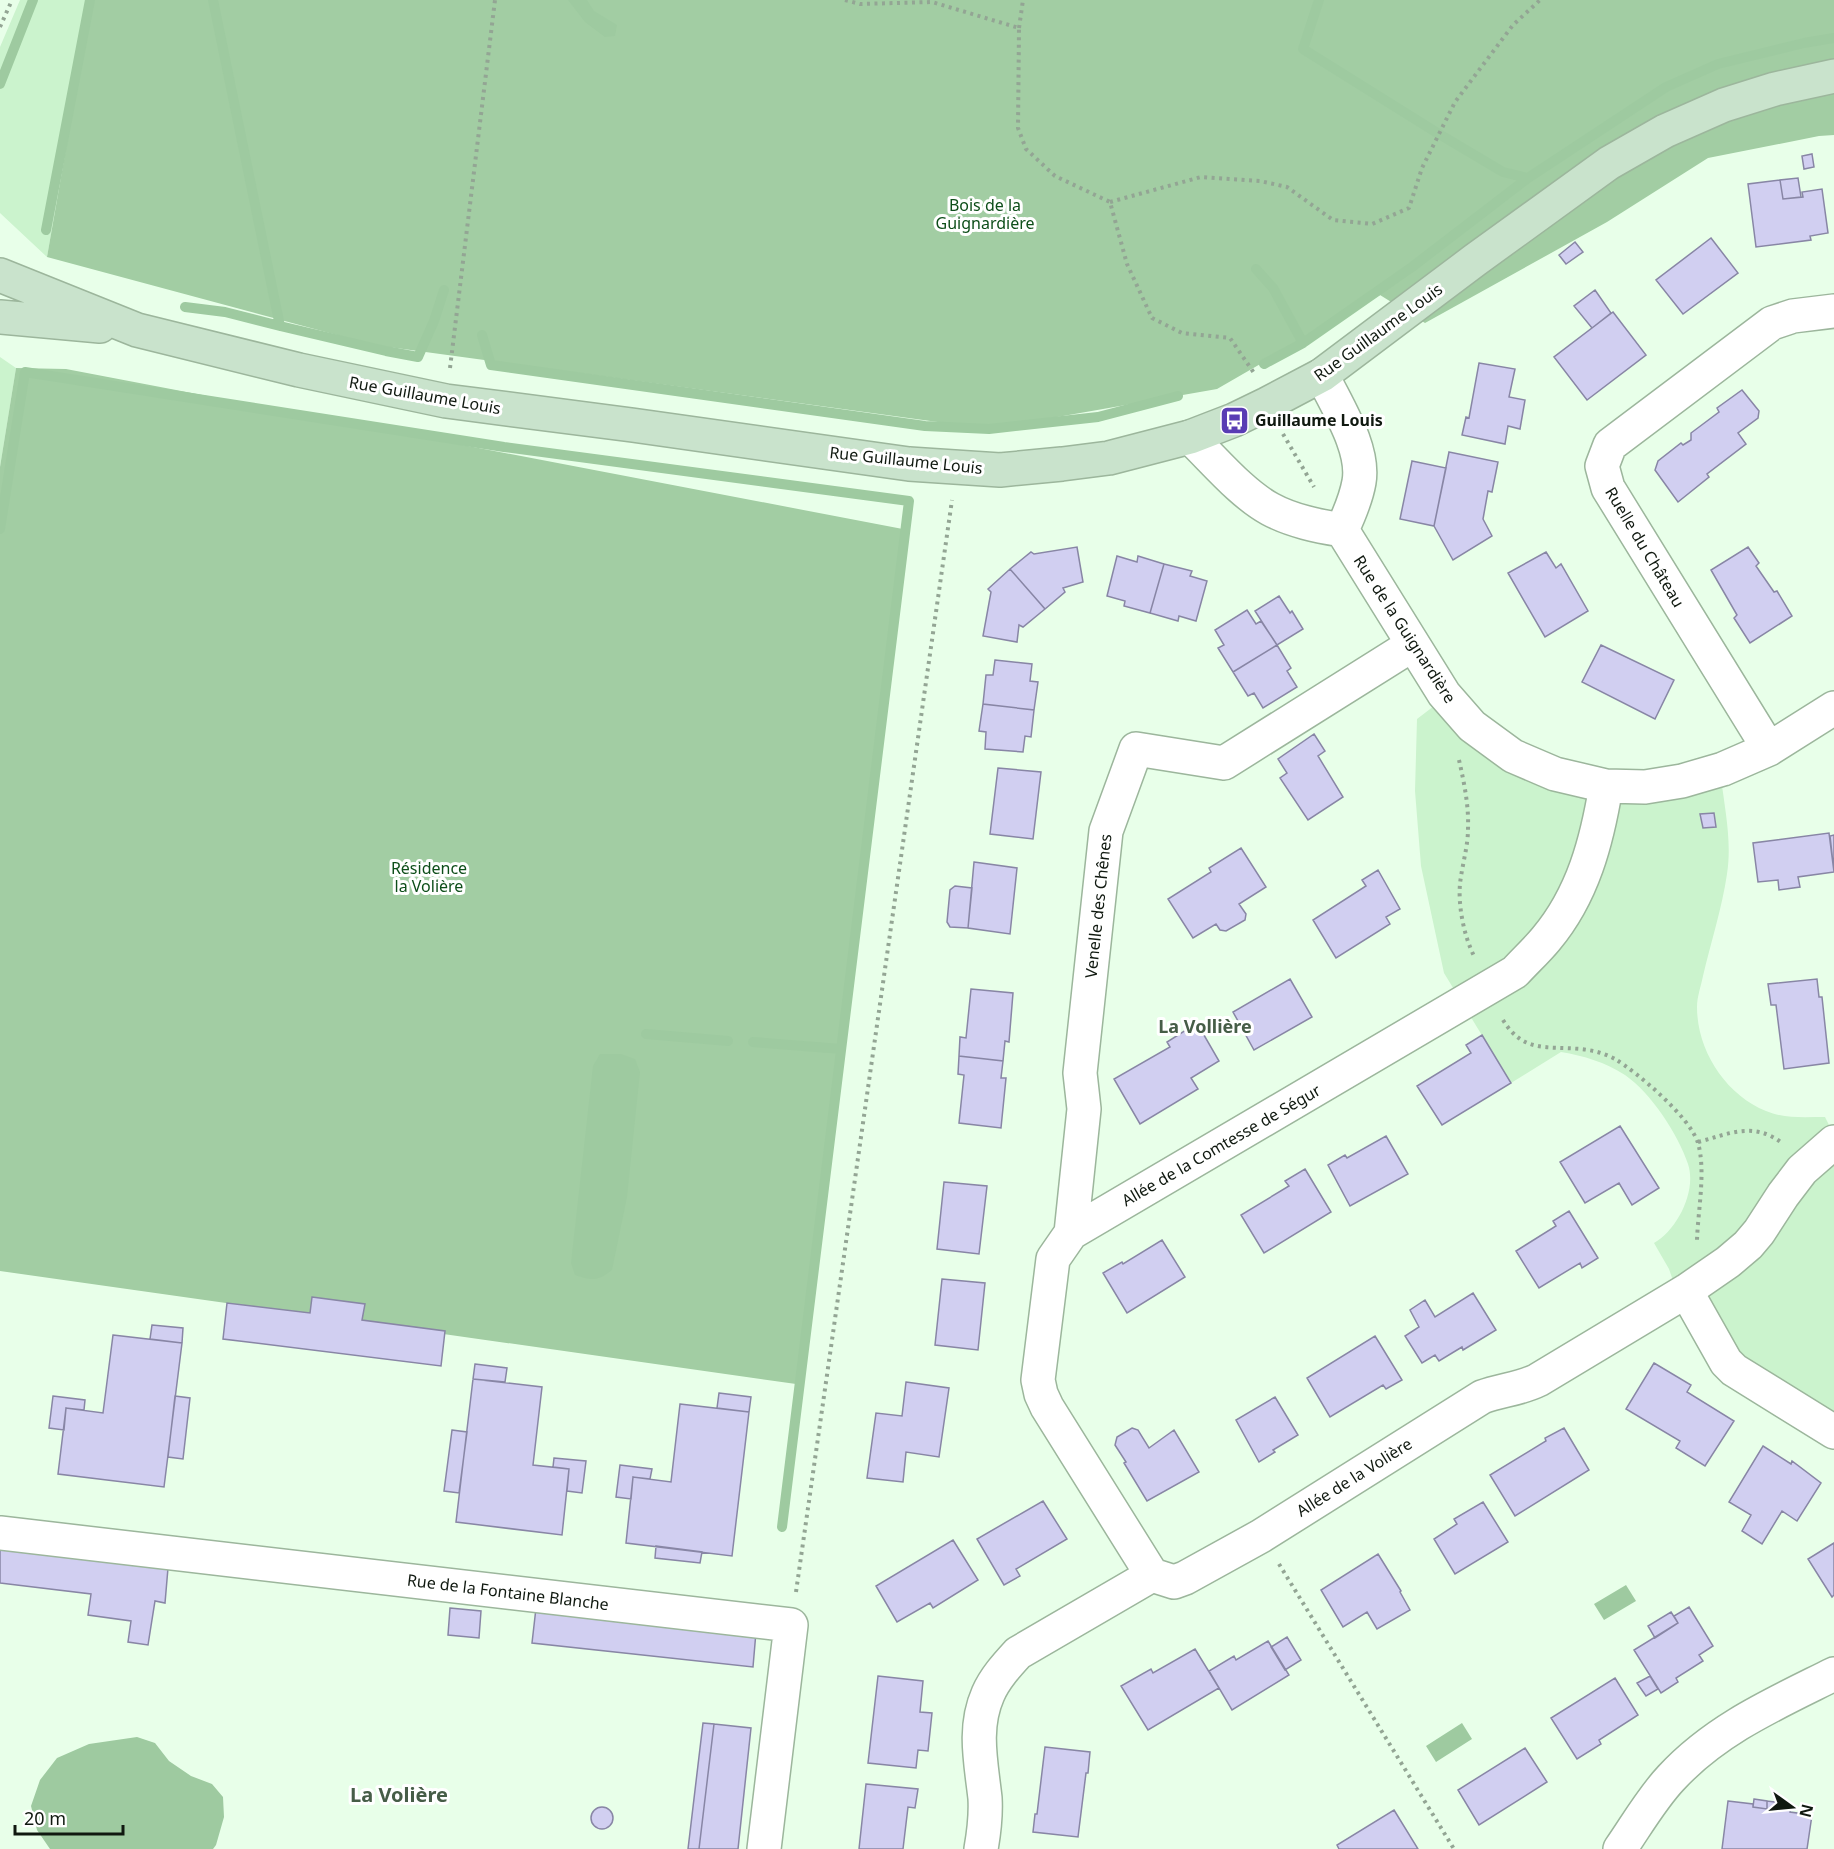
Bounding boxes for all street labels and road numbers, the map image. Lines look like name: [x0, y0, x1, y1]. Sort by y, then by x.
street label: Rue Guillaume Louis: [1309, 278, 1447, 386]
street label: Rue Guillaume Louis: [347, 371, 503, 419]
street label: Rue Guillaume Louis: [828, 441, 984, 479]
street label: Ruelle du Château: [1600, 483, 1690, 611]
street label: Rue de la Guignardière: [1349, 551, 1461, 707]
street label: Venelle des Chênes: [1079, 833, 1117, 979]
street label: Allée de la Comtesse de Ségur: [1118, 1079, 1325, 1211]
street label: Allée de la Volière: [1292, 1433, 1416, 1521]
street label: Rue de la Fontaine Blanche: [406, 1569, 610, 1615]

